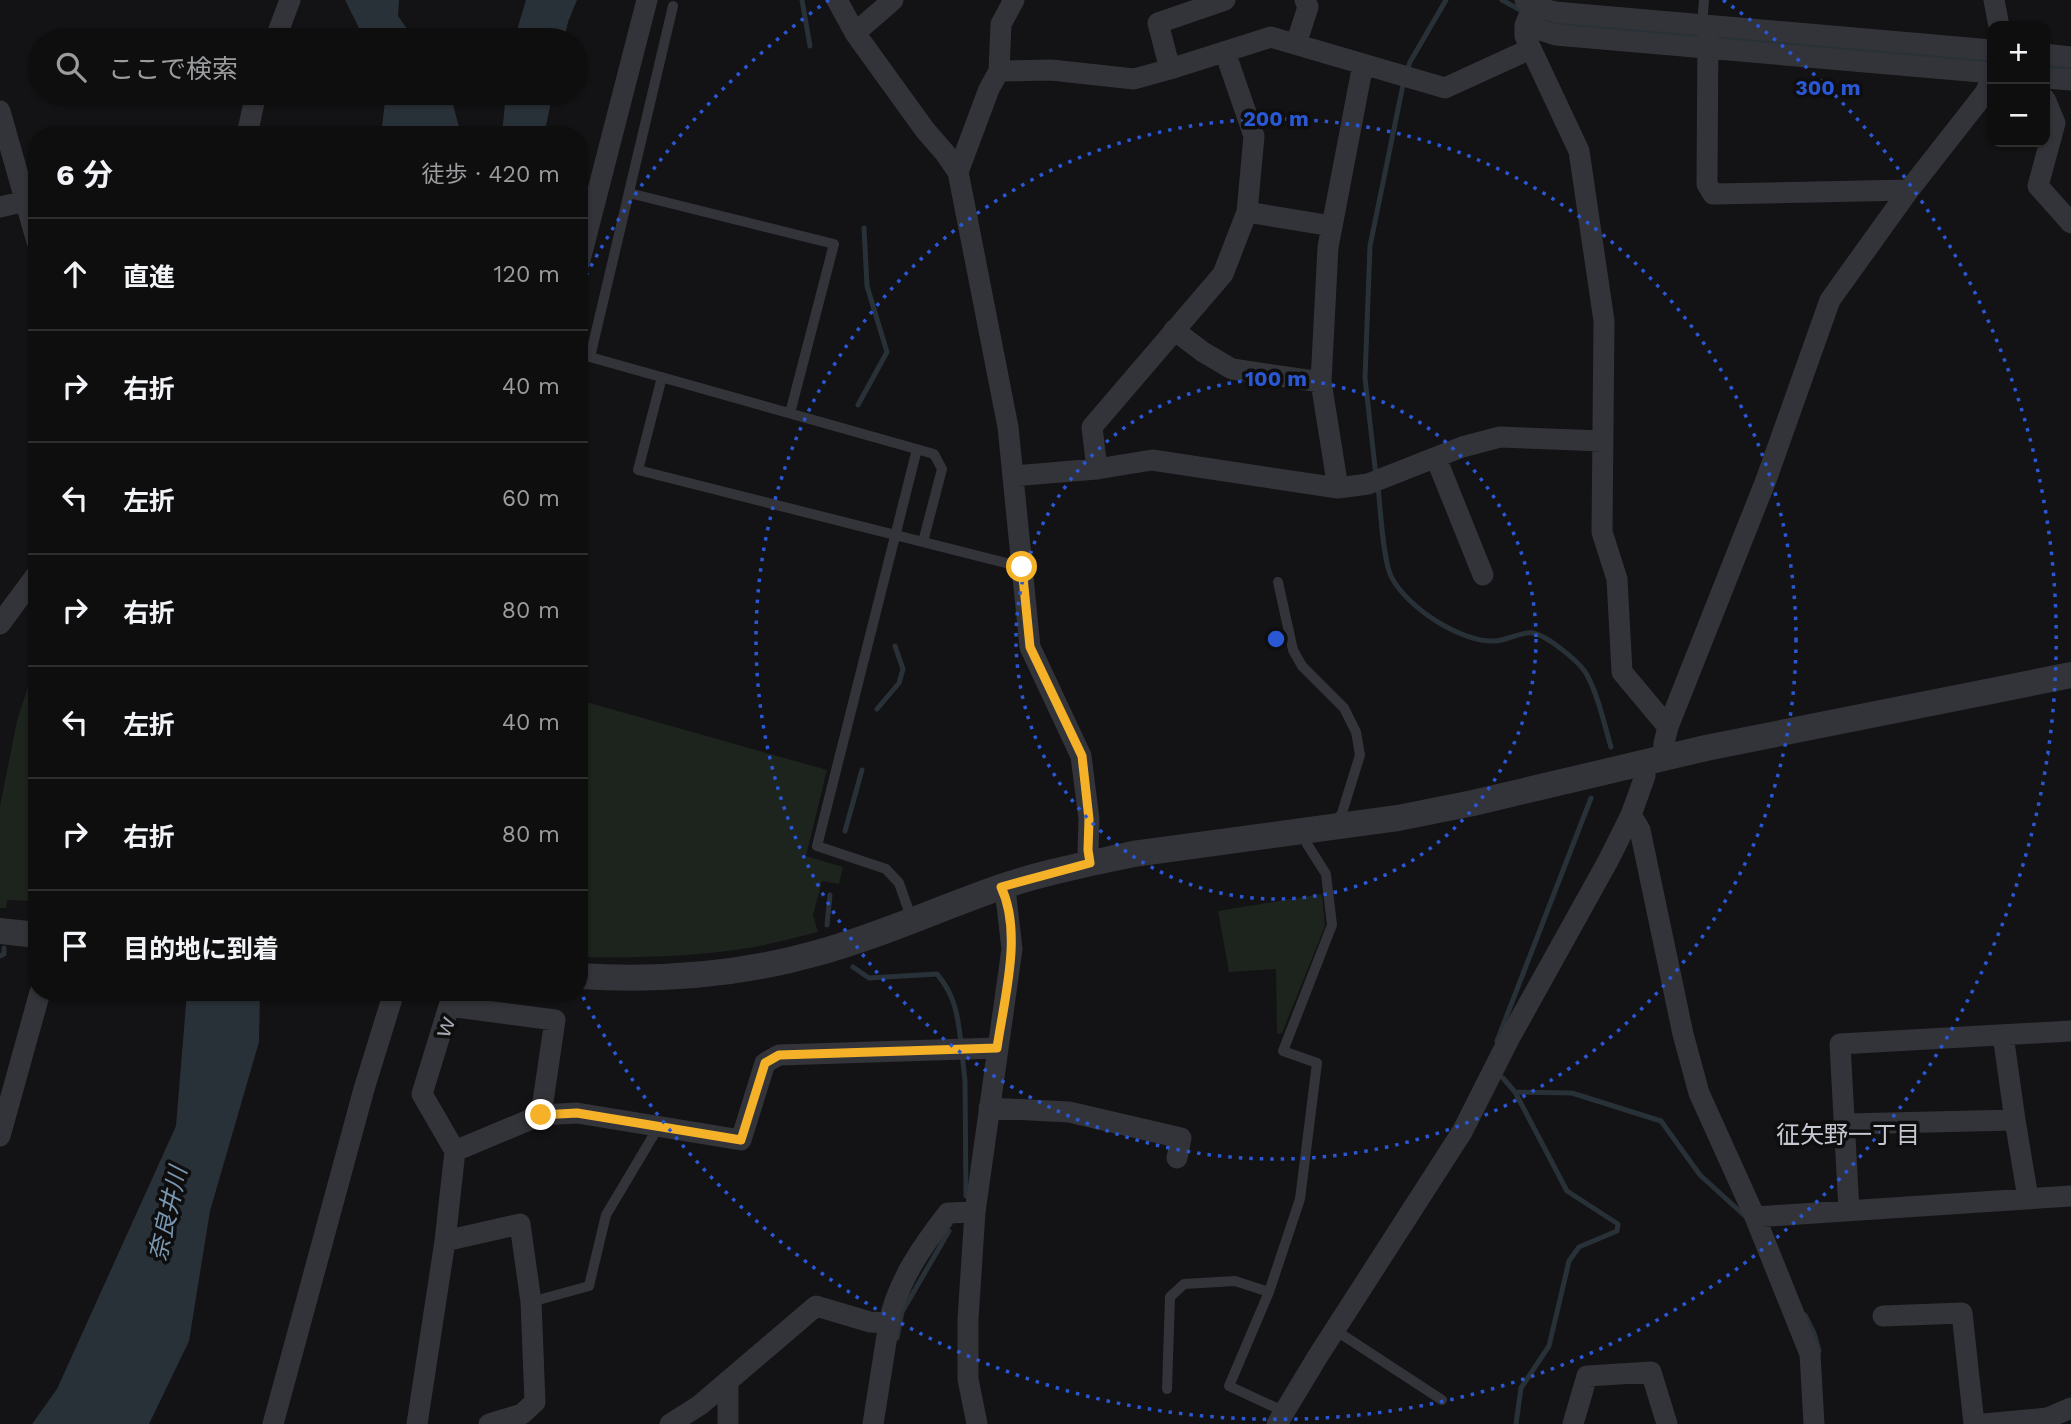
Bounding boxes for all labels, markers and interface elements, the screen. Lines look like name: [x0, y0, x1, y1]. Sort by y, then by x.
map controls: [1987, 21, 2050, 147]
button: +: [1987, 21, 2050, 84]
search box: [28, 28, 588, 105]
icon: search: [52, 48, 90, 86]
text: ここで検索: [108, 54, 238, 84]
text: 300 m: [1795, 75, 1861, 100]
button: −: [1987, 84, 2050, 147]
text: 200 m: [1243, 106, 1309, 131]
text: 6 分: [56, 157, 113, 192]
text: 徒歩 · 420 m: [422, 161, 560, 188]
icon: ahead: [56, 255, 94, 293]
text: 120 m: [494, 261, 560, 288]
text: 直進: [123, 262, 175, 292]
text: 100 m: [1245, 366, 1307, 391]
icon: right: [56, 367, 94, 405]
text: 40 m: [502, 373, 560, 400]
text: 右折: [123, 374, 175, 404]
icon: left: [56, 479, 94, 517]
text: 60 m: [502, 485, 560, 512]
text: 左折: [123, 486, 175, 516]
route start: [1006, 551, 1037, 582]
icon: right: [56, 591, 94, 629]
text: 80 m: [502, 597, 560, 624]
text: 右折: [123, 598, 175, 628]
centre of rings: [1264, 627, 1288, 651]
icon: left: [56, 703, 94, 741]
text: 40 m: [502, 709, 560, 736]
text: 左折: [123, 710, 175, 740]
icon: right: [56, 815, 94, 853]
text: 80 m: [502, 821, 560, 848]
text: 右折: [123, 822, 175, 852]
icon: arrive: [56, 927, 94, 965]
text: 目的地に到着: [123, 934, 279, 964]
street label: ｗ: [428, 1011, 462, 1043]
route end: [525, 1099, 556, 1130]
district label: 征矢野一丁目: [1776, 1121, 1920, 1149]
water label: 奈良井川: [144, 1161, 193, 1264]

